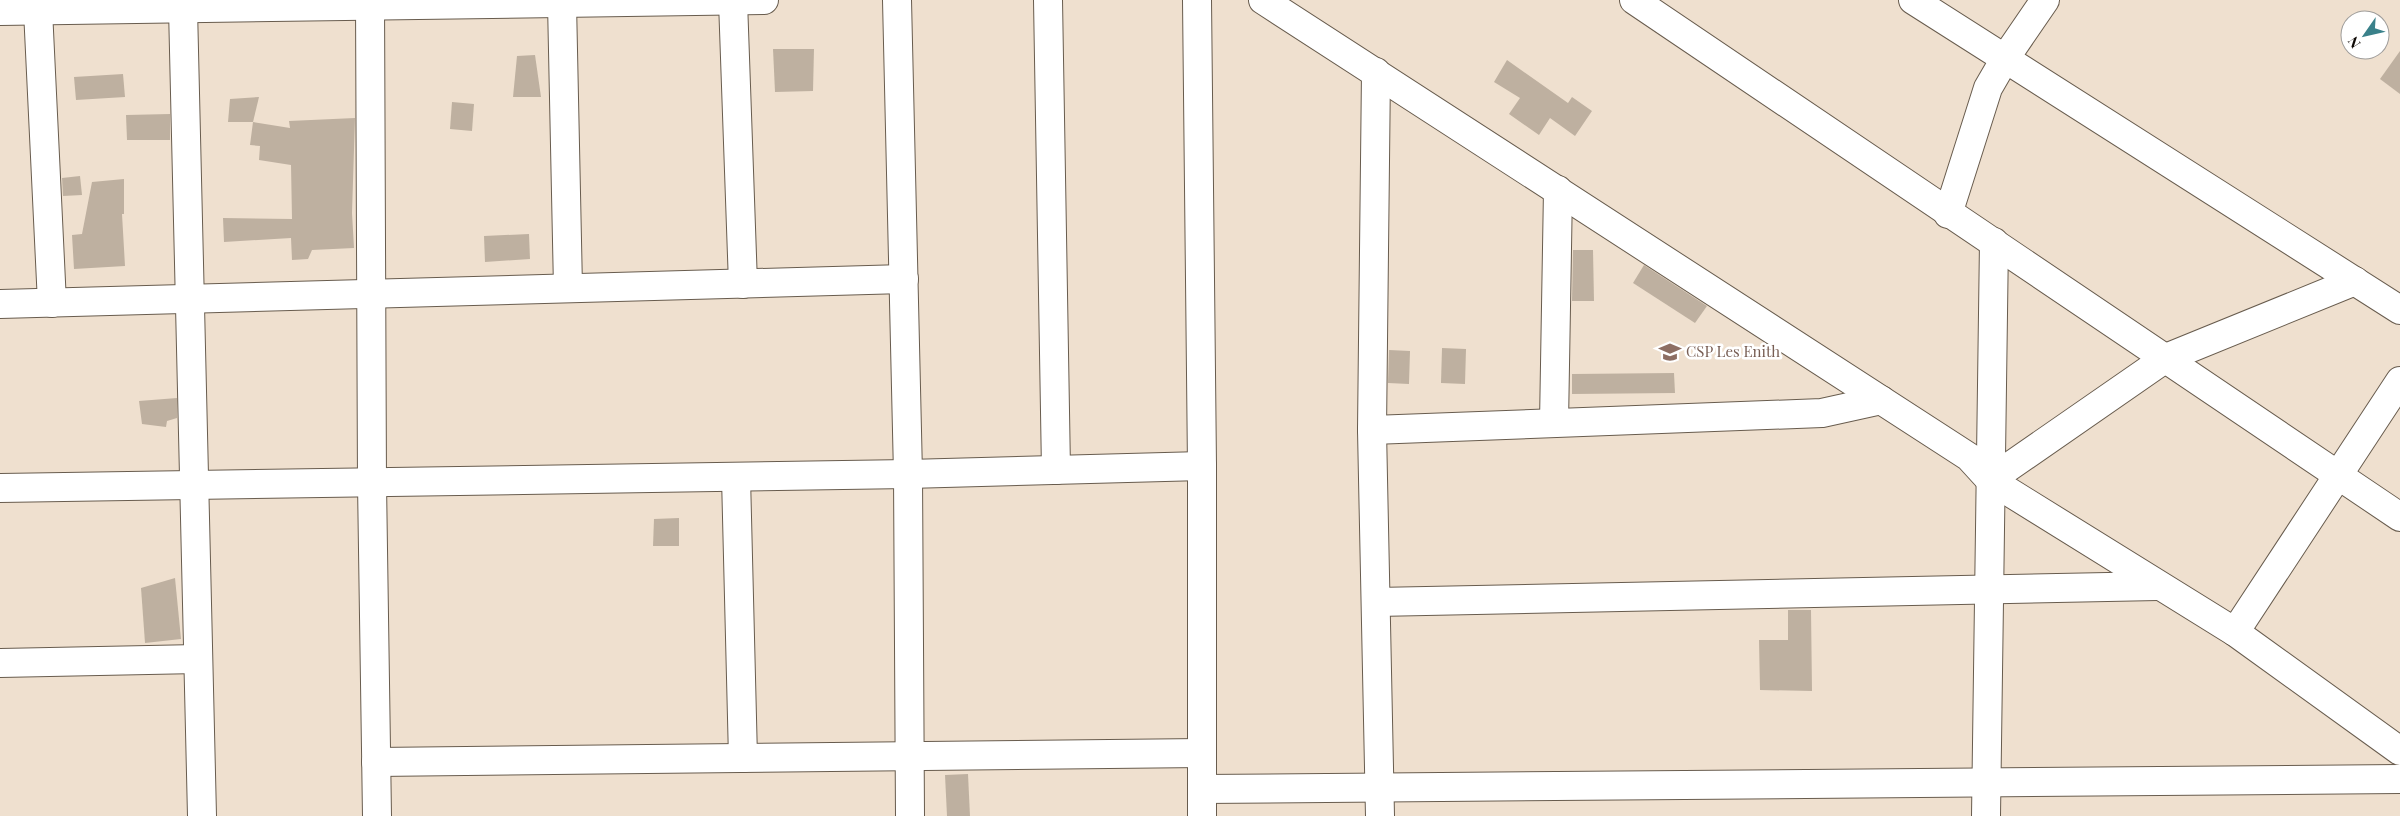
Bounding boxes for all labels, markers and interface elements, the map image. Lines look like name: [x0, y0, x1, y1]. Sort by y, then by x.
north arrow: [2340, 10, 2390, 60]
text: N: [2343, 33, 2365, 52]
school or university icon: CSP Les Enith: [1657, 339, 1683, 365]
place label: CSP Les Enith: [1686, 341, 1780, 361]

